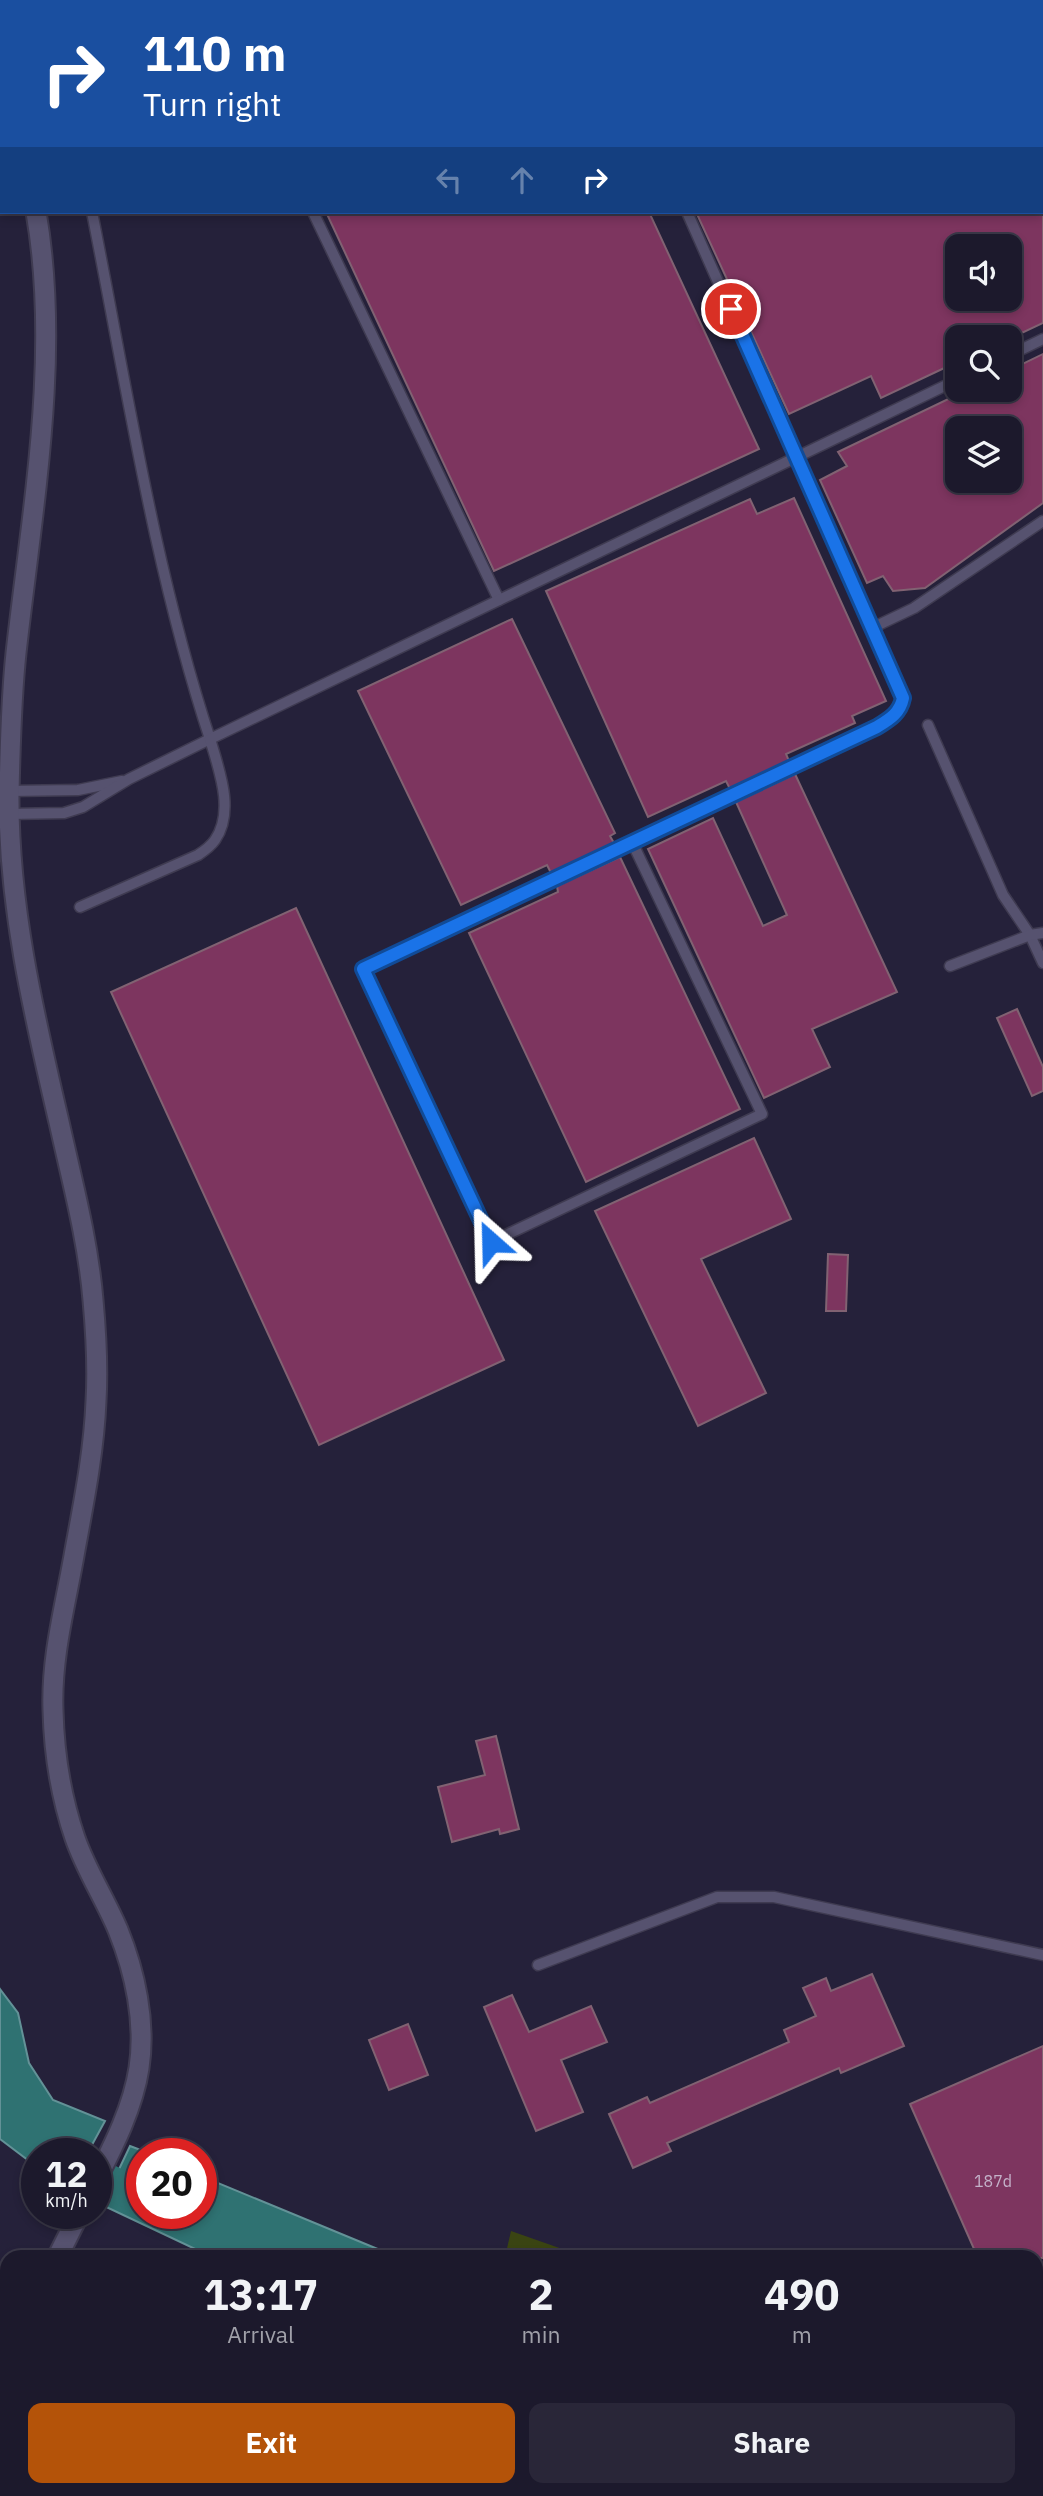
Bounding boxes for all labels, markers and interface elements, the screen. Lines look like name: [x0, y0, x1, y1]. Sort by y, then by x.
text: 110 m: [143, 21, 287, 84]
icon: right: [28, 28, 119, 119]
text: Turn right: [143, 83, 281, 125]
icon: left: [430, 161, 468, 199]
icon: ahead: [503, 161, 541, 199]
icon: right: [576, 161, 614, 199]
map controls: [945, 234, 1022, 493]
button: sound: [945, 234, 1022, 311]
pin: [701, 279, 761, 339]
icon: arrive: [712, 290, 750, 328]
button: search: [945, 325, 1022, 402]
button: layers: [945, 416, 1022, 493]
position arrow: [454, 1205, 528, 1279]
speed limit sign: 20: [126, 2138, 217, 2229]
text: 12: [45, 2151, 88, 2197]
house number: 187d: [974, 2171, 1012, 2191]
text: km/h: [45, 2189, 88, 2212]
text: 13:17: [203, 2267, 318, 2322]
text: 2: [528, 2267, 554, 2322]
text: 490: [764, 2267, 840, 2322]
text: Arrival: [227, 2319, 294, 2349]
text: min: [522, 2319, 560, 2349]
text: m: [792, 2319, 812, 2349]
button: Exit: [28, 2403, 515, 2483]
button: Share: [529, 2403, 1015, 2483]

